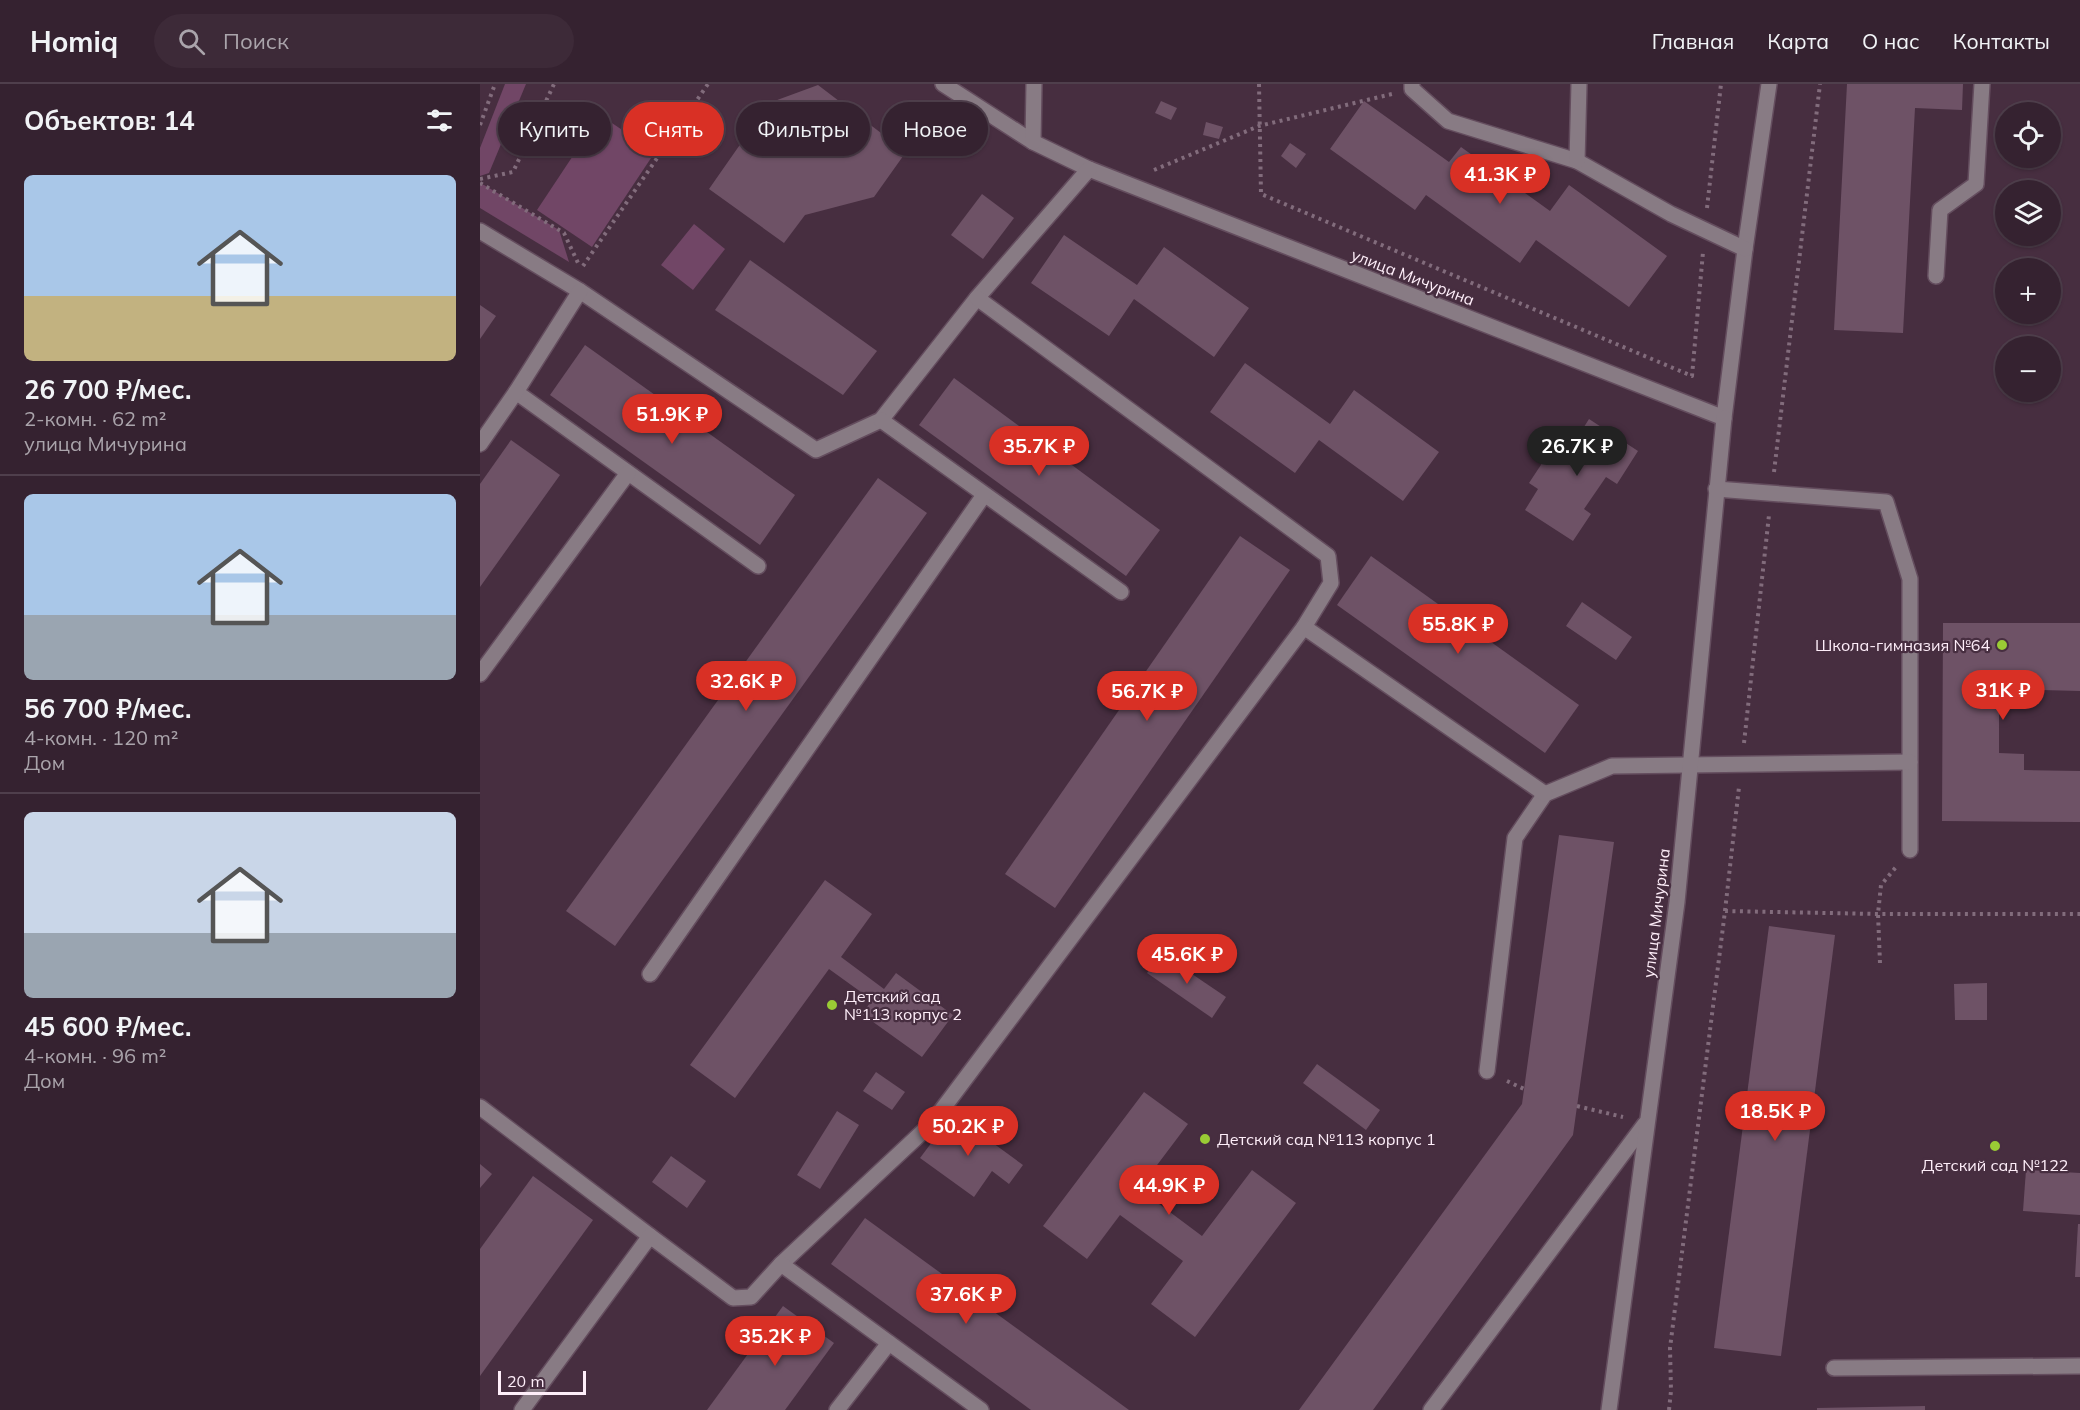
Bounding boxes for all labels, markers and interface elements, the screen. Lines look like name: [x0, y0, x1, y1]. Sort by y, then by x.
search box: [154, 14, 574, 68]
text: Homiq: [30, 24, 118, 59]
icon: search: [175, 25, 208, 58]
text: Поиск: [223, 27, 289, 55]
text: Главная: [1652, 28, 1734, 54]
text: Карта: [1767, 28, 1829, 54]
text: О нас: [1862, 28, 1920, 54]
text: Контакты: [1953, 28, 2050, 54]
chip: Купить: [498, 102, 611, 156]
chip: Снять: [623, 102, 724, 156]
chip: Фильтры: [736, 102, 870, 156]
chip: Новое: [882, 102, 988, 156]
map controls: [1995, 102, 2061, 402]
button: locate: [1995, 102, 2061, 168]
text: Объектов: 14: [24, 104, 195, 137]
icon: filters: [423, 104, 456, 137]
pin: 41.3K ₽: [1445, 154, 1555, 205]
text: 41.3K ₽: [1464, 161, 1536, 186]
button: layers: [1995, 180, 2061, 246]
icon: home: [186, 214, 294, 322]
street label: улица Мичурина: [1349, 244, 1477, 310]
button: +: [1995, 258, 2061, 324]
button: −: [1995, 336, 2061, 402]
text: 26 700 ₽/мес.: [24, 373, 191, 406]
pin: 51.9K ₽: [617, 394, 727, 445]
text: 51.9K ₽: [636, 401, 708, 426]
text: 2-комн. · 62 m²: [24, 406, 166, 431]
pin: 35.7K ₽: [984, 426, 1094, 477]
pin: 26.7K ₽: [1522, 426, 1632, 477]
text: улица Мичурина: [24, 431, 187, 456]
text: 35.7K ₽: [1003, 433, 1075, 458]
text: 26.7K ₽: [1541, 433, 1613, 458]
icon: home: [186, 533, 294, 641]
pin: 55.8K ₽: [1403, 604, 1513, 655]
text: 55.8K ₽: [1422, 611, 1494, 636]
place label: Школа-гимназия №64: [1815, 635, 1990, 655]
marker: Школа-гимназия №64: [1995, 638, 2009, 652]
pin: 32.6K ₽: [691, 661, 801, 712]
text: 32.6K ₽: [710, 668, 782, 693]
pin: 31K ₽: [1961, 670, 2045, 721]
pin: 56.7K ₽: [1092, 671, 1202, 722]
text: 31K ₽: [1976, 677, 2030, 702]
text: 56.7K ₽: [1111, 678, 1183, 703]
text: 56 700 ₽/мес.: [24, 692, 191, 725]
text: 4-комн. · 120 m²: [24, 725, 178, 750]
text: Дом: [24, 750, 65, 775]
street label: улица Мичурина: [1638, 847, 1674, 979]
icon: home: [186, 851, 294, 959]
pin: 45.6K ₽: [1132, 934, 1242, 985]
text: 45.6K ₽: [1151, 941, 1223, 966]
place label: Детский сад №113 корпус 2: [844, 986, 962, 1024]
marker: Детский сад №113 корпус 2: [825, 998, 839, 1012]
text: 45 600 ₽/мес.: [24, 1010, 191, 1043]
text: 4-комн. · 96 m²: [24, 1043, 166, 1068]
text: Дом: [24, 1068, 65, 1093]
pin: 18.5K ₽: [1720, 1091, 1830, 1142]
text: 18.5K ₽: [1739, 1098, 1811, 1123]
pin: 50.2K ₽: [913, 1106, 1023, 1157]
text: 50.2K ₽: [932, 1113, 1004, 1138]
place label: Детский сад №113 корпус 1: [1217, 1129, 1436, 1149]
marker: Детский сад №113 корпус 1: [1198, 1132, 1212, 1146]
marker: Детский сад №122: [1988, 1139, 2002, 1153]
place label: Детский сад №122: [1922, 1155, 2068, 1175]
pin: 44.9K ₽: [1114, 1165, 1224, 1216]
text: 44.9K ₽: [1133, 1172, 1205, 1197]
pin: 37.6K ₽: [911, 1274, 1021, 1325]
text: 37.6K ₽: [930, 1281, 1002, 1306]
pin: 35.2K ₽: [720, 1316, 830, 1367]
text: 35.2K ₽: [739, 1323, 811, 1348]
scale bar: [498, 1368, 586, 1396]
text: 20 m: [507, 1371, 544, 1391]

